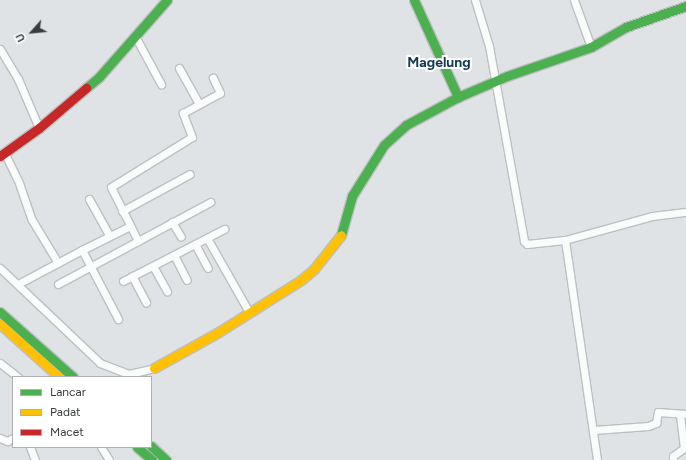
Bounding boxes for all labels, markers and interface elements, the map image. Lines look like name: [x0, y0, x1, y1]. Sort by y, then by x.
north arrow: [12, 12, 52, 52]
text: U: [13, 31, 28, 44]
district label: Magelung: [407, 55, 471, 71]
legend: [12, 376, 152, 448]
text: Lancar: [50, 385, 86, 399]
text: Padat: [50, 405, 81, 419]
text: Macet: [50, 425, 84, 439]

